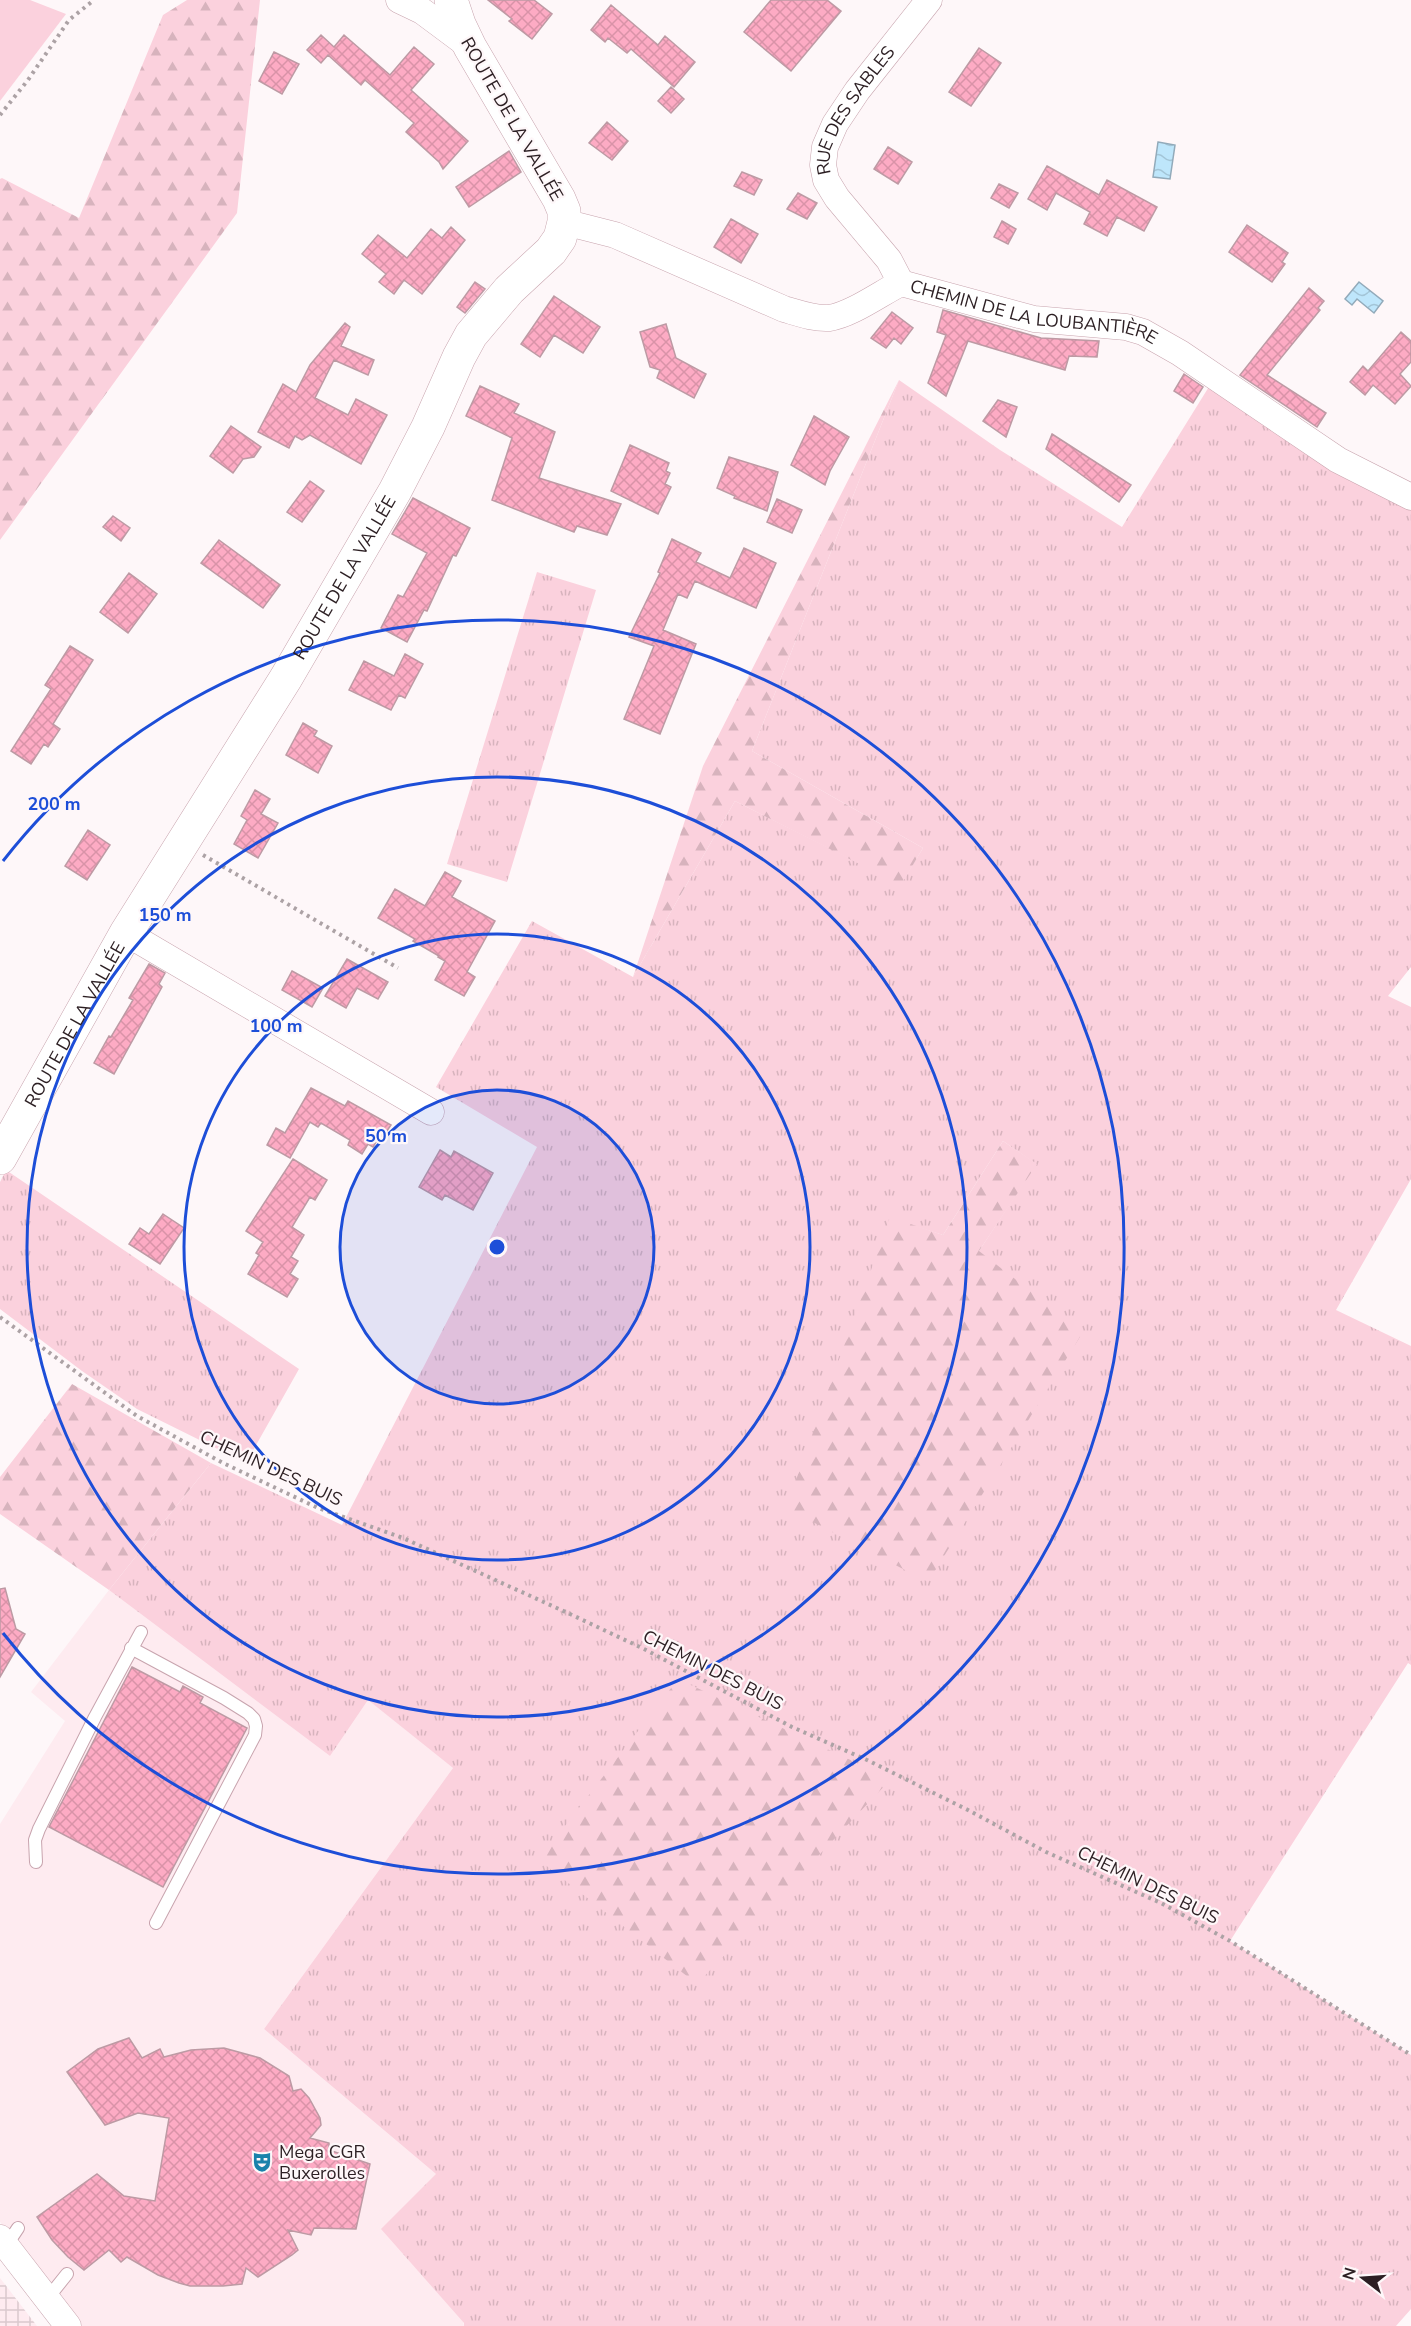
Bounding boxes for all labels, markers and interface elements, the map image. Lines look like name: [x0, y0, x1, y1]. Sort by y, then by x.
street label: ROUTE DE LA VALLÉE: [455, 33, 569, 205]
street label: RUE DES SABLES: [811, 41, 900, 177]
street label: CHEMIN DE LA LOUBANTIÈRE: [907, 274, 1162, 350]
street label: ROUTE DE LA VALLÉE: [287, 491, 402, 664]
text: 200 m: [27, 792, 81, 816]
text: 150 m: [138, 903, 192, 927]
street label: ROUTE DE LA VALLÉE: [19, 938, 131, 1111]
text: 100 m: [249, 1014, 303, 1038]
text: 50 m: [365, 1124, 407, 1148]
centre of rings: [487, 1237, 507, 1257]
street label: CHEMIN DES BUIS: [196, 1424, 346, 1512]
street label: CHEMIN DES BUIS: [639, 1624, 787, 1716]
street label: CHEMIN DES BUIS: [1073, 1840, 1223, 1930]
place label: Mega CGR Buxerolles: [279, 2140, 366, 2185]
theatre icon: Mega CGR Buxerolles: [250, 2150, 274, 2174]
north arrow: [1333, 2248, 1393, 2308]
text: N: [1337, 2265, 1362, 2283]

